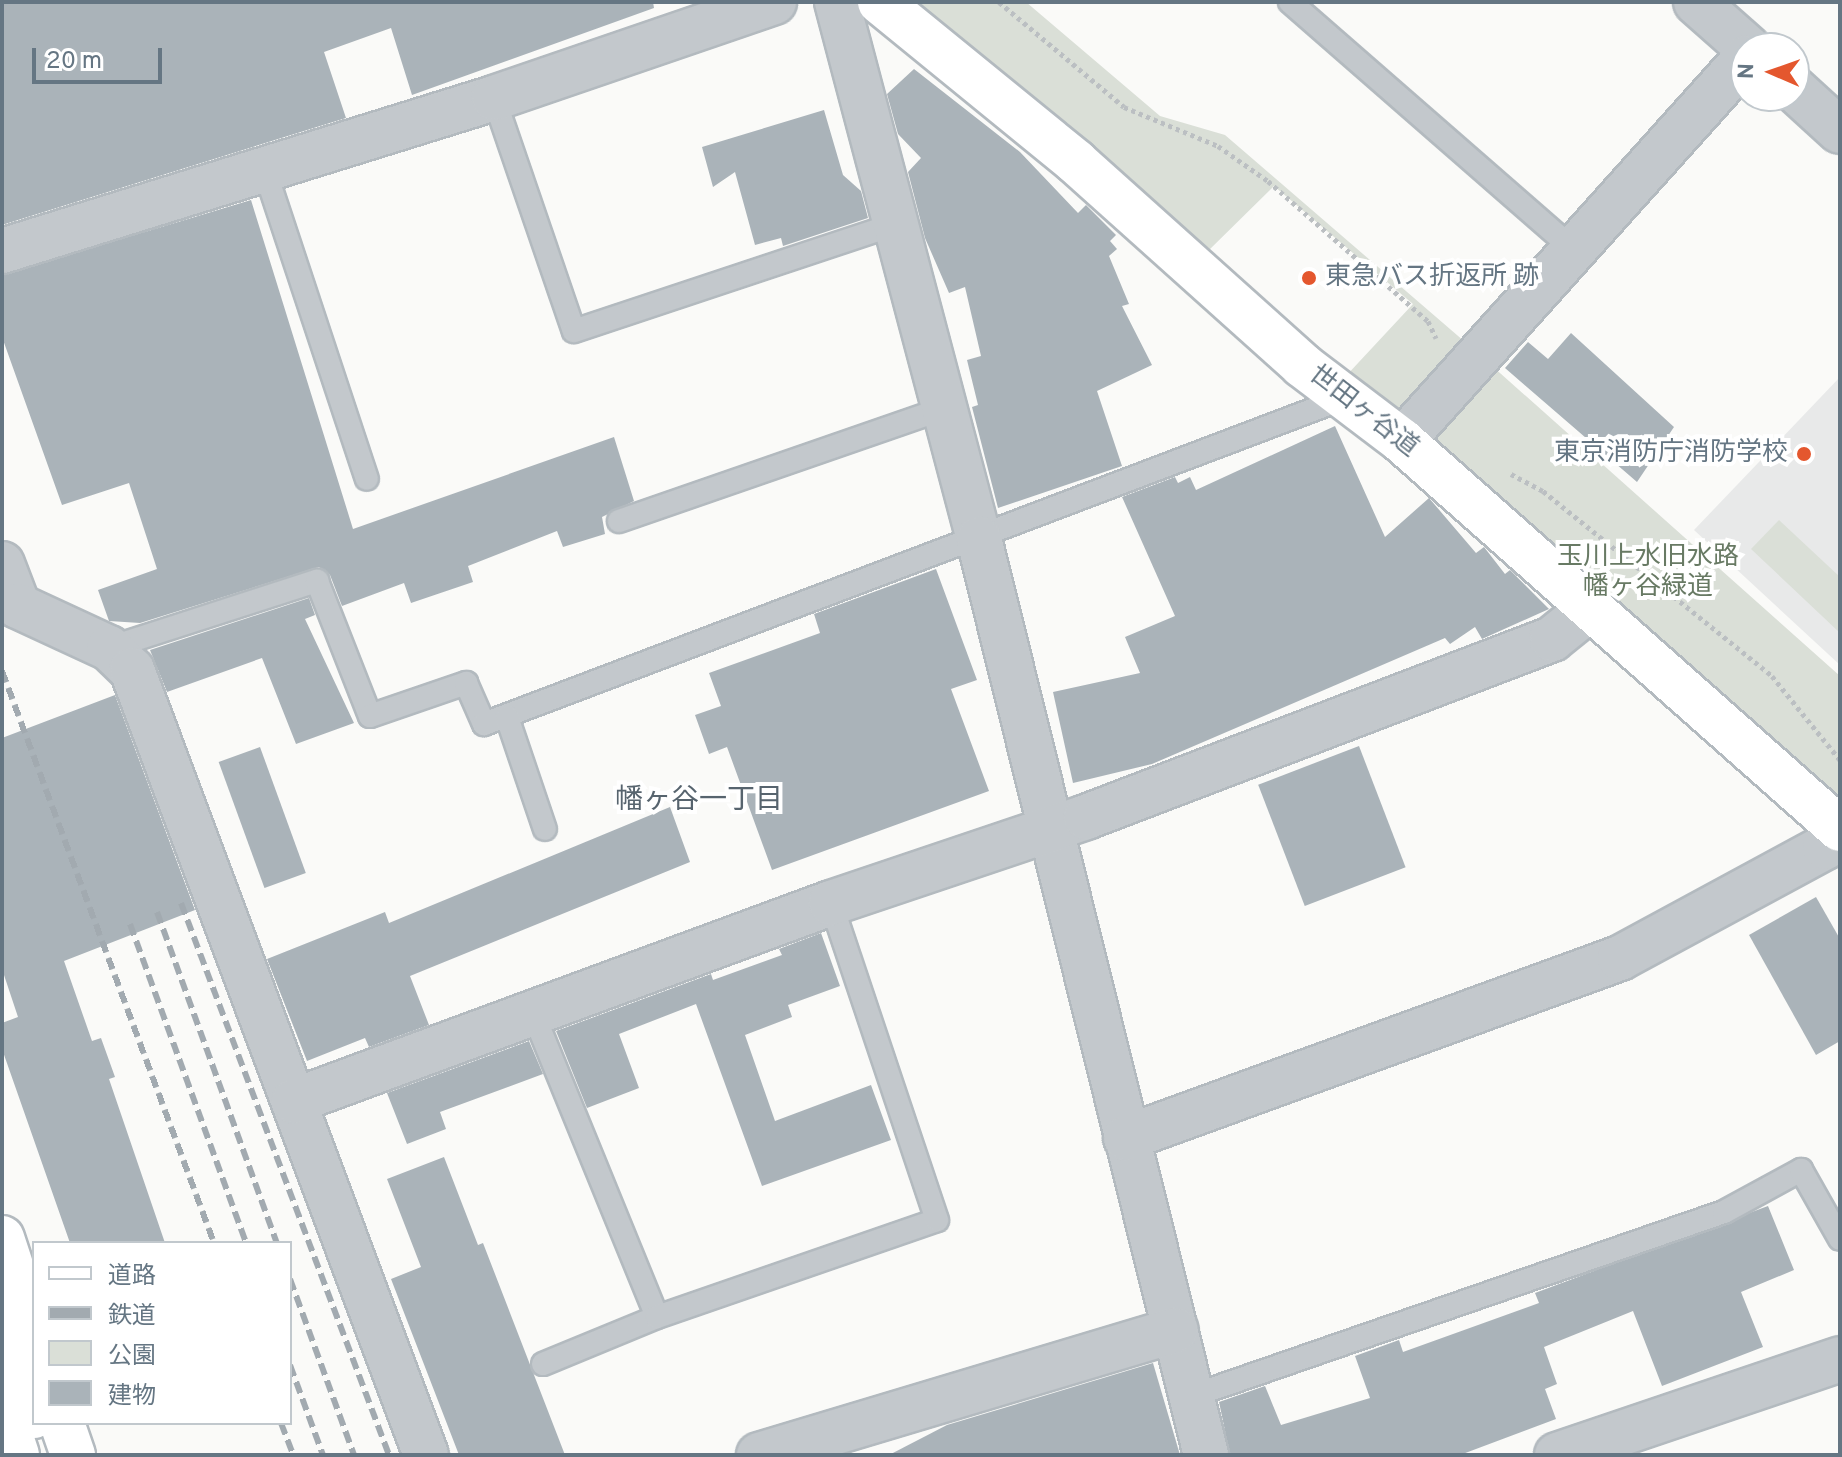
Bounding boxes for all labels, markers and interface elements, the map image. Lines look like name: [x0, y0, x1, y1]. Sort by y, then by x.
scale bar: [36, 32, 166, 82]
north arrow: [1730, 32, 1810, 112]
text: 20 m: [46, 47, 102, 77]
text: N: [1734, 63, 1761, 80]
place label: 東急バス折返所 跡: [1325, 262, 1539, 294]
marker: 東急バス折返所 跡: [1300, 269, 1318, 287]
street label: 世田ヶ谷道: [1302, 360, 1424, 464]
place label: 東京消防庁消防学校: [1554, 438, 1788, 470]
marker: 東京消防庁消防学校: [1795, 445, 1813, 463]
park label: 玉川上水旧水路 幡ヶ谷緑道: [1557, 542, 1739, 604]
district label: 幡ヶ谷一丁目: [615, 784, 783, 818]
legend: [32, 1241, 292, 1425]
text: 道路: [108, 1262, 156, 1292]
text: 鉄道: [108, 1302, 156, 1332]
text: 公園: [108, 1342, 156, 1372]
text: 建物: [108, 1382, 156, 1412]

